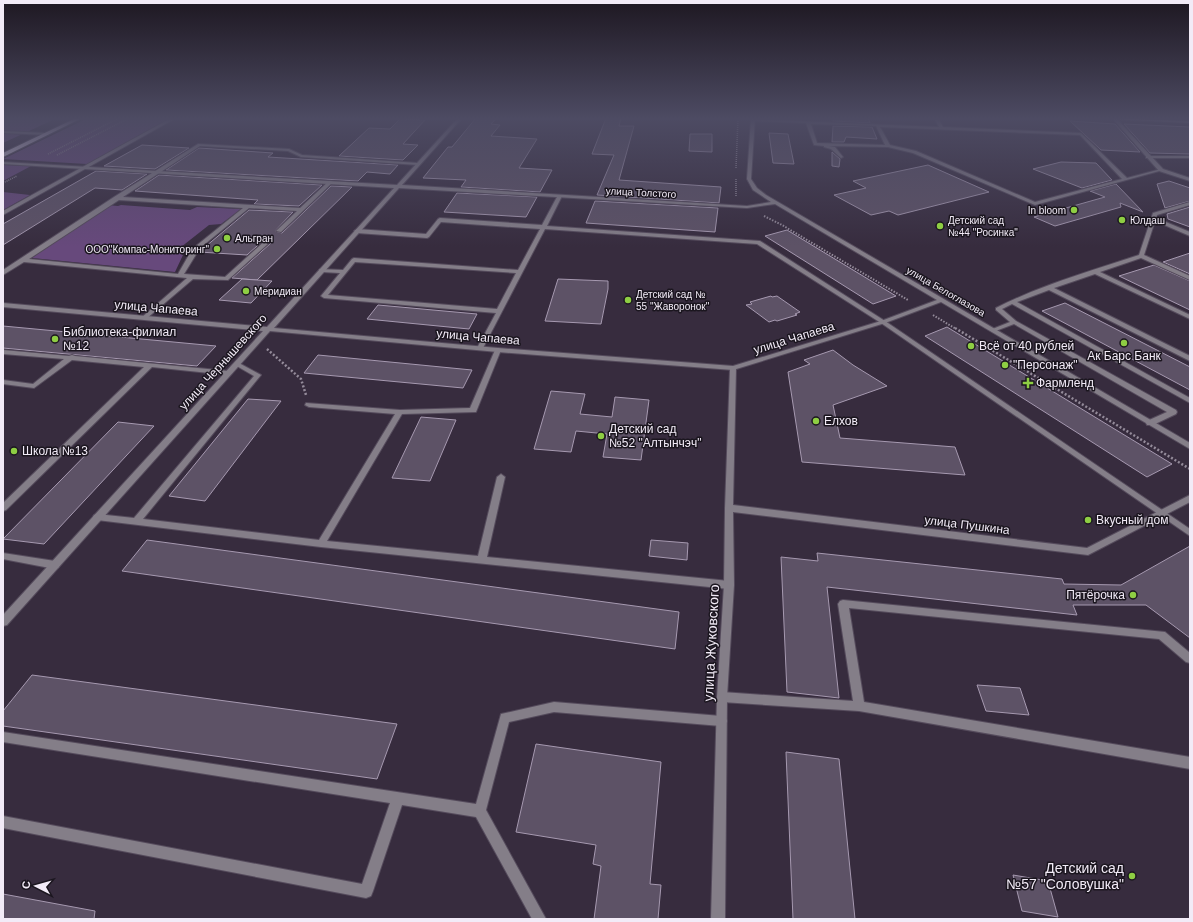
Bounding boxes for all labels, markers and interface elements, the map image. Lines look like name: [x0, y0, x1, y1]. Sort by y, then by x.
street label: улица Толстого: [605, 185, 677, 200]
place label: In bloom: [1028, 205, 1066, 216]
marker: In bloom: [1069, 205, 1079, 215]
place label: Детский сад №44 "Росинка": [948, 215, 1018, 238]
marker: Юлдаш: [1117, 215, 1127, 225]
place label: Юлдаш: [1130, 215, 1165, 226]
marker: Детский сад №44 "Росинка": [935, 221, 945, 231]
marker: Альгран: [222, 233, 232, 243]
place label: Альгран: [235, 233, 273, 244]
place label: ООО"Компас-Мониторинг": [86, 244, 209, 255]
marker: ООО"Компас-Мониторинг": [212, 244, 222, 254]
street label: улица Белоглазова: [904, 264, 987, 319]
marker: Меридиан: [241, 286, 251, 296]
place label: Меридиан: [254, 286, 302, 297]
place label: Детский сад № 55 "Жаворонок": [636, 289, 710, 312]
marker: Детский сад № 55 "Жаворонок": [623, 295, 633, 305]
street label: улица Чапаева: [114, 297, 199, 319]
street label: улица Чернышевского: [176, 311, 270, 413]
street label: улица Чапаева: [752, 319, 836, 357]
place label: Библиотека-филиал №12: [63, 325, 176, 353]
street label: улица Чапаева: [436, 326, 521, 348]
marker: Библиотека-филиал №12: [50, 334, 60, 344]
marker: Ак Барс Банк: [1119, 338, 1129, 348]
place label: Всё от 40 рублей: [979, 339, 1074, 353]
marker: Всё от 40 рублей: [966, 341, 976, 351]
place label: Ак Барс Банк: [1087, 349, 1162, 363]
place label: "Персонаж": [1013, 358, 1078, 372]
marker: "Персонаж": [1000, 360, 1010, 370]
place label: Фармленд: [1036, 376, 1094, 390]
marker: Фармленд: [1023, 378, 1033, 388]
place label: Елхов: [824, 414, 858, 428]
marker: Елхов: [811, 416, 821, 426]
place label: Детский сад №52 "Алтынчэч": [609, 422, 701, 450]
marker: Детский сад №52 "Алтынчэч": [596, 431, 606, 441]
place label: Школа №13: [22, 444, 88, 458]
marker: Школа №13: [9, 446, 19, 456]
street label: улица Пушкина: [924, 513, 1011, 537]
place label: Вкусный дом: [1096, 513, 1168, 527]
marker: Вкусный дом: [1083, 515, 1093, 525]
street label: улица Жуковского: [700, 584, 722, 702]
place label: Пятёрочка: [1066, 588, 1125, 602]
marker: Пятёрочка: [1128, 590, 1138, 600]
place label: Детский сад №57 "Соловушка": [1006, 860, 1124, 892]
north arrow: [16, 866, 56, 906]
marker: Детский сад №57 "Соловушка": [1127, 871, 1137, 881]
text: С: [20, 880, 32, 890]

